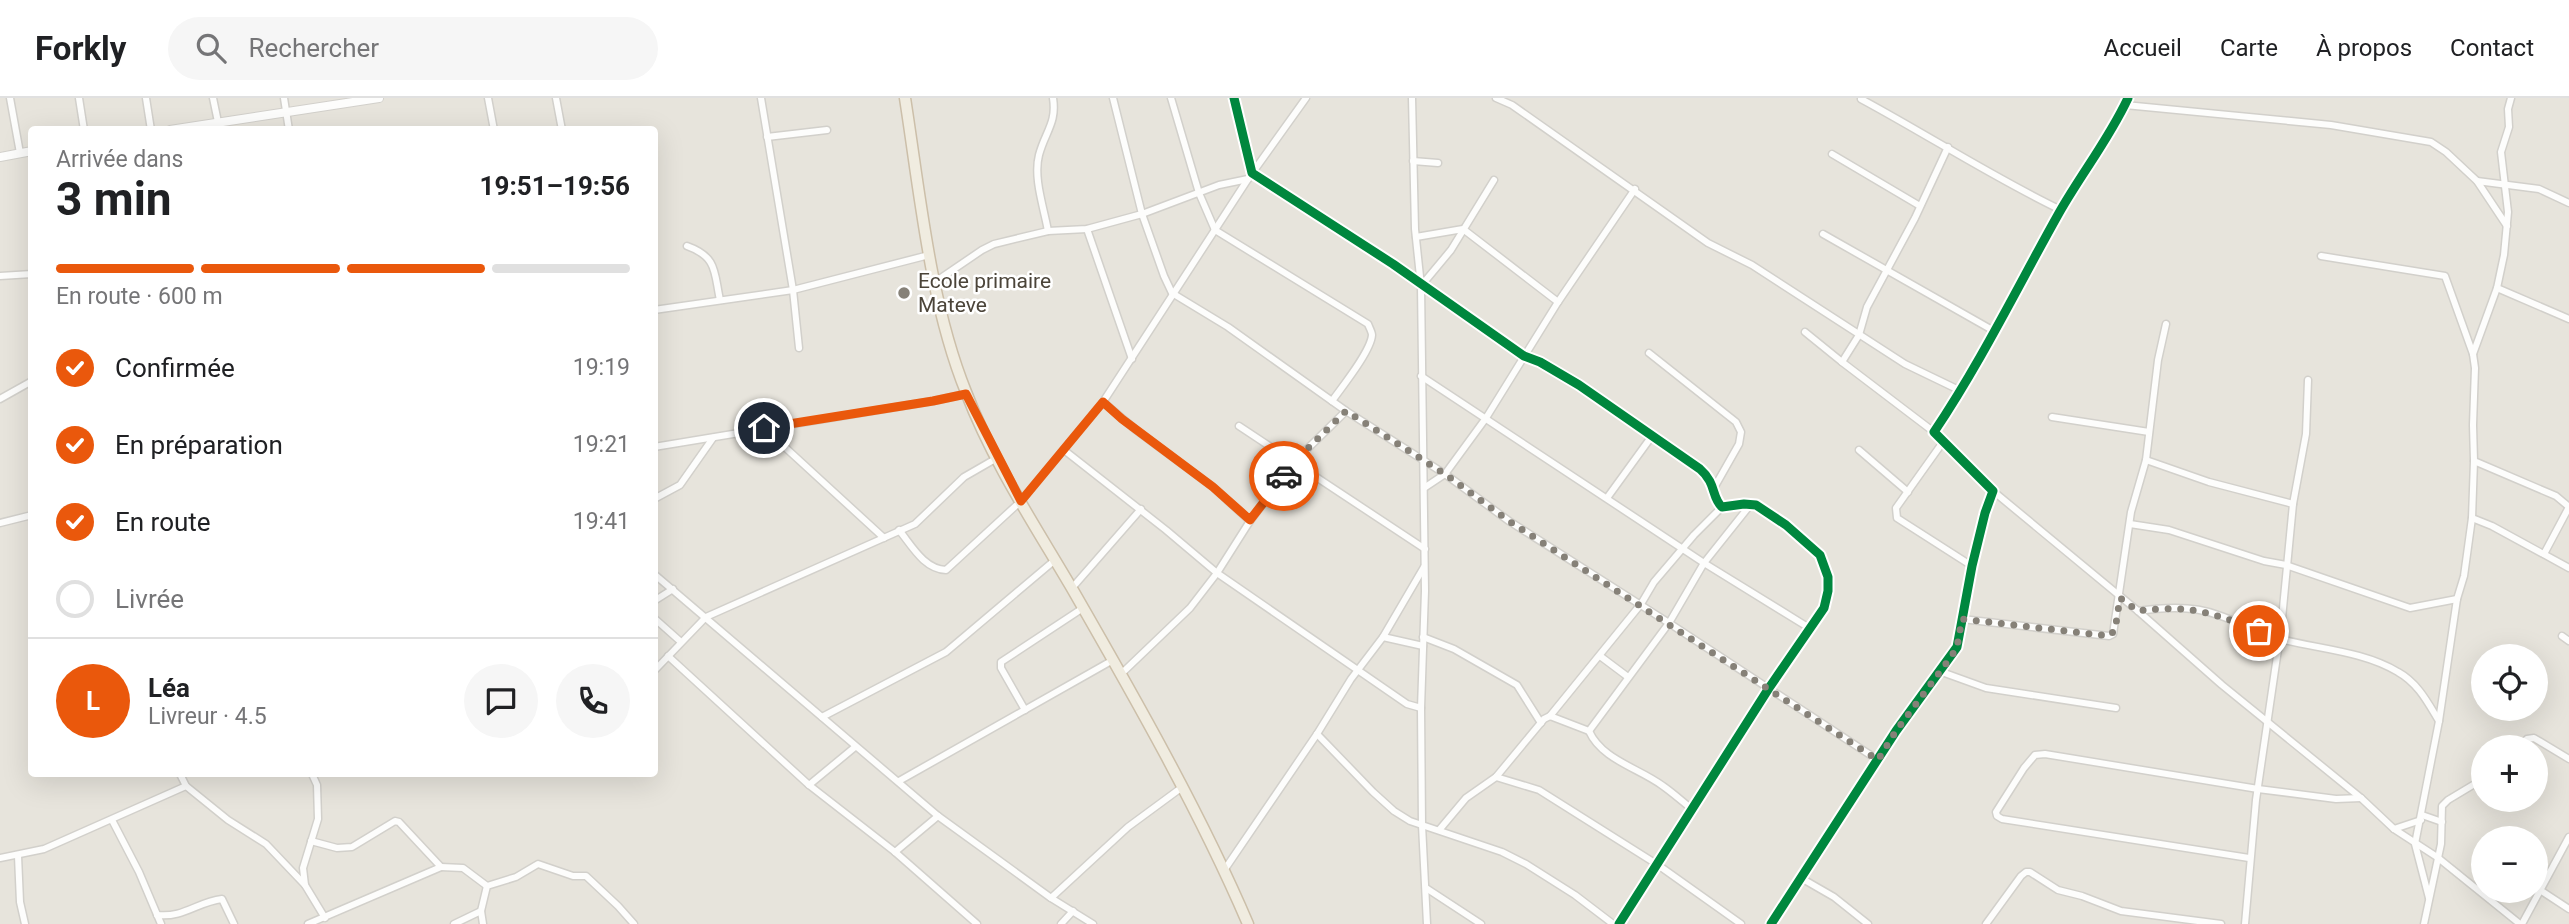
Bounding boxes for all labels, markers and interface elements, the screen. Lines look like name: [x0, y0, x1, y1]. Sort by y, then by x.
search box: [168, 17, 658, 80]
text: Forkly: [35, 29, 126, 68]
icon: search: [192, 29, 230, 67]
text: Rechercher: [248, 33, 379, 63]
text: Accueil: [2103, 34, 2182, 62]
text: Carte: [2220, 34, 2278, 62]
text: À propos: [2316, 34, 2412, 62]
text: Contact: [2450, 34, 2534, 62]
text: Arrivée dans: [56, 146, 183, 173]
text: 19:51–19:56: [480, 171, 630, 201]
text: 3 min: [56, 172, 172, 226]
place label: Ecole primaire Mateve: [918, 269, 1051, 317]
text: En route · 600 m: [56, 283, 223, 310]
marker: Ecole primaire Mateve: [896, 285, 912, 301]
icon: check: [56, 349, 94, 387]
text: Confirmée: [115, 353, 235, 383]
text: 19:19: [573, 354, 630, 381]
pin: [734, 398, 794, 458]
icon: home: [745, 409, 783, 447]
icon: check: [56, 426, 94, 464]
text: En préparation: [115, 430, 283, 460]
text: 19:21: [573, 431, 630, 458]
courier: [1249, 441, 1319, 511]
icon: car: [1265, 457, 1303, 495]
icon: check: [56, 503, 94, 541]
text: En route: [115, 507, 211, 537]
text: 19:41: [573, 508, 630, 535]
text: Livrée: [115, 584, 184, 614]
pin: [2229, 601, 2289, 661]
icon: bag: [2240, 612, 2278, 650]
map controls: [2471, 644, 2548, 903]
button: locate: [2471, 644, 2548, 721]
button: chat: [464, 664, 538, 738]
button: phone: [556, 664, 630, 738]
text: Léa: [148, 673, 190, 703]
text: L: [86, 686, 100, 716]
text: Livreur · 4.5: [148, 703, 267, 730]
button: +: [2471, 735, 2548, 812]
button: −: [2471, 826, 2548, 903]

